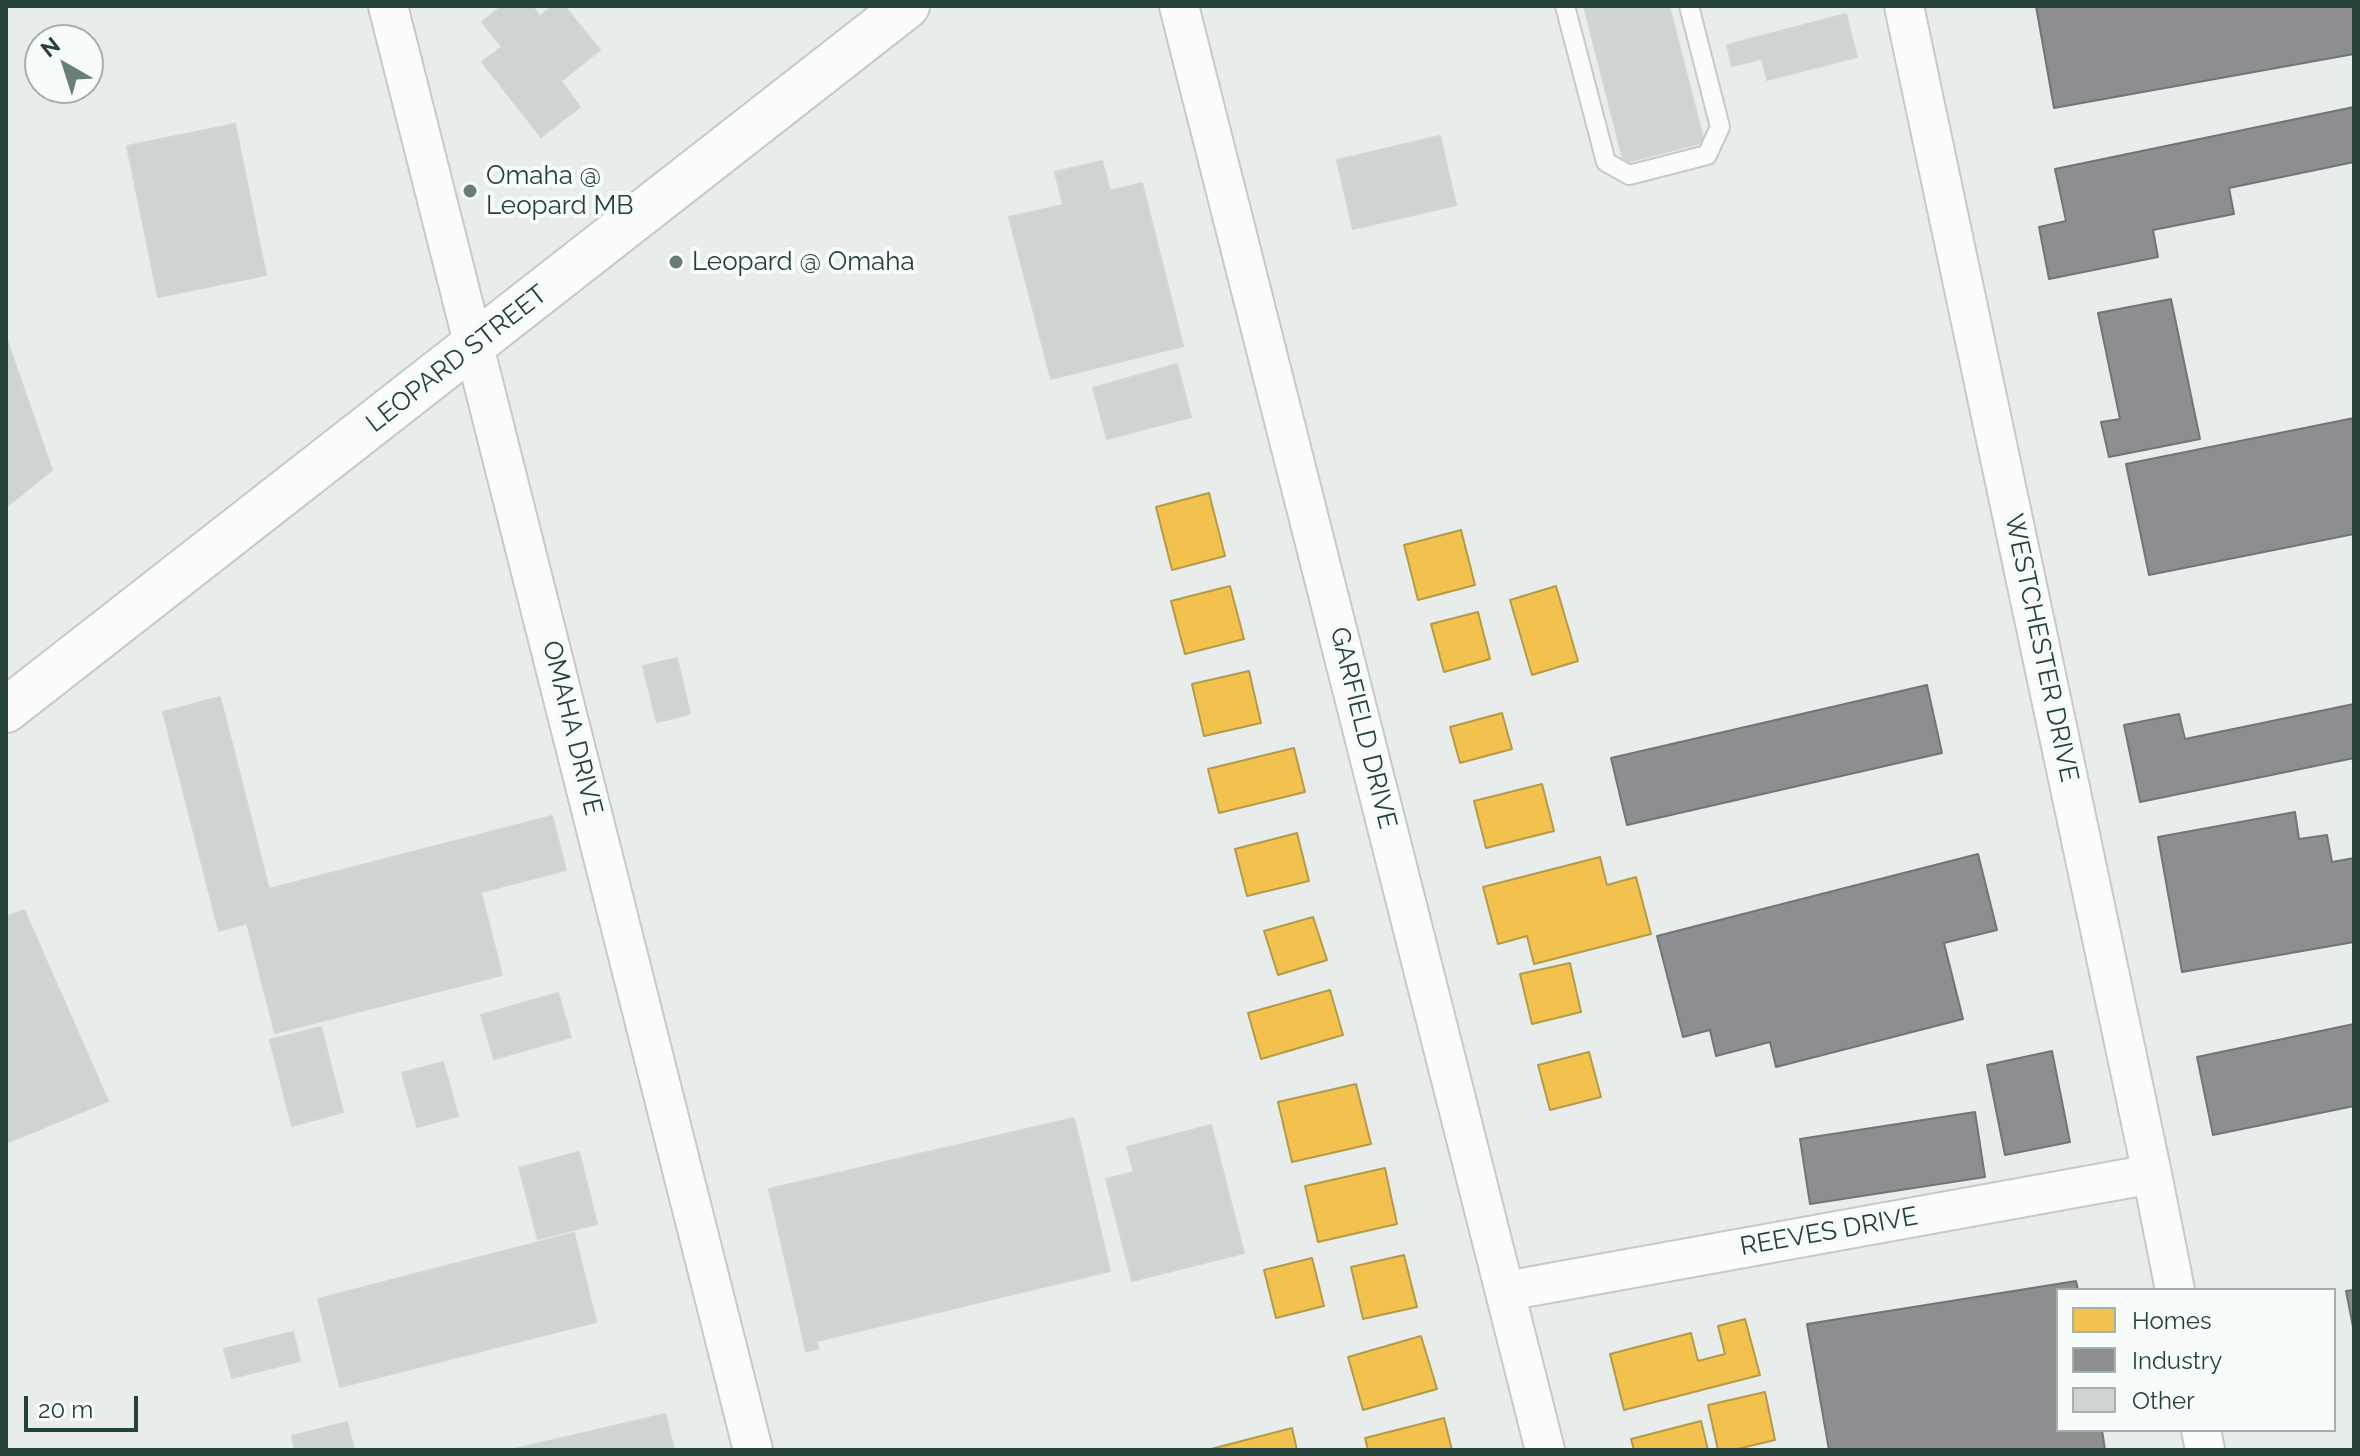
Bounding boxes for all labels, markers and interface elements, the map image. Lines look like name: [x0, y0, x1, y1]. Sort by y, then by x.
north arrow: [24, 24, 104, 104]
text: N: [35, 32, 65, 62]
place label: Omaha @ Leopard MB: [486, 160, 633, 222]
marker: Omaha @ Leopard MB: [461, 182, 479, 200]
place label: Leopard @ Omaha: [692, 246, 915, 278]
marker: Leopard @ Omaha: [667, 253, 685, 271]
street label: LEOPARD STREET: [360, 279, 554, 439]
street label: WESTCHESTER DRIVE: [1997, 511, 2085, 785]
street label: GARFIELD DRIVE: [1323, 624, 1403, 832]
street label: OMAHA DRIVE: [535, 637, 609, 819]
street label: REEVES DRIVE: [1738, 1201, 1920, 1263]
legend: [2056, 1288, 2336, 1432]
text: Homes: [2132, 1306, 2212, 1335]
text: Industry: [2132, 1346, 2222, 1375]
scale bar: [28, 1380, 142, 1430]
text: Other: [2132, 1386, 2195, 1415]
text: 20 m: [38, 1395, 93, 1424]

